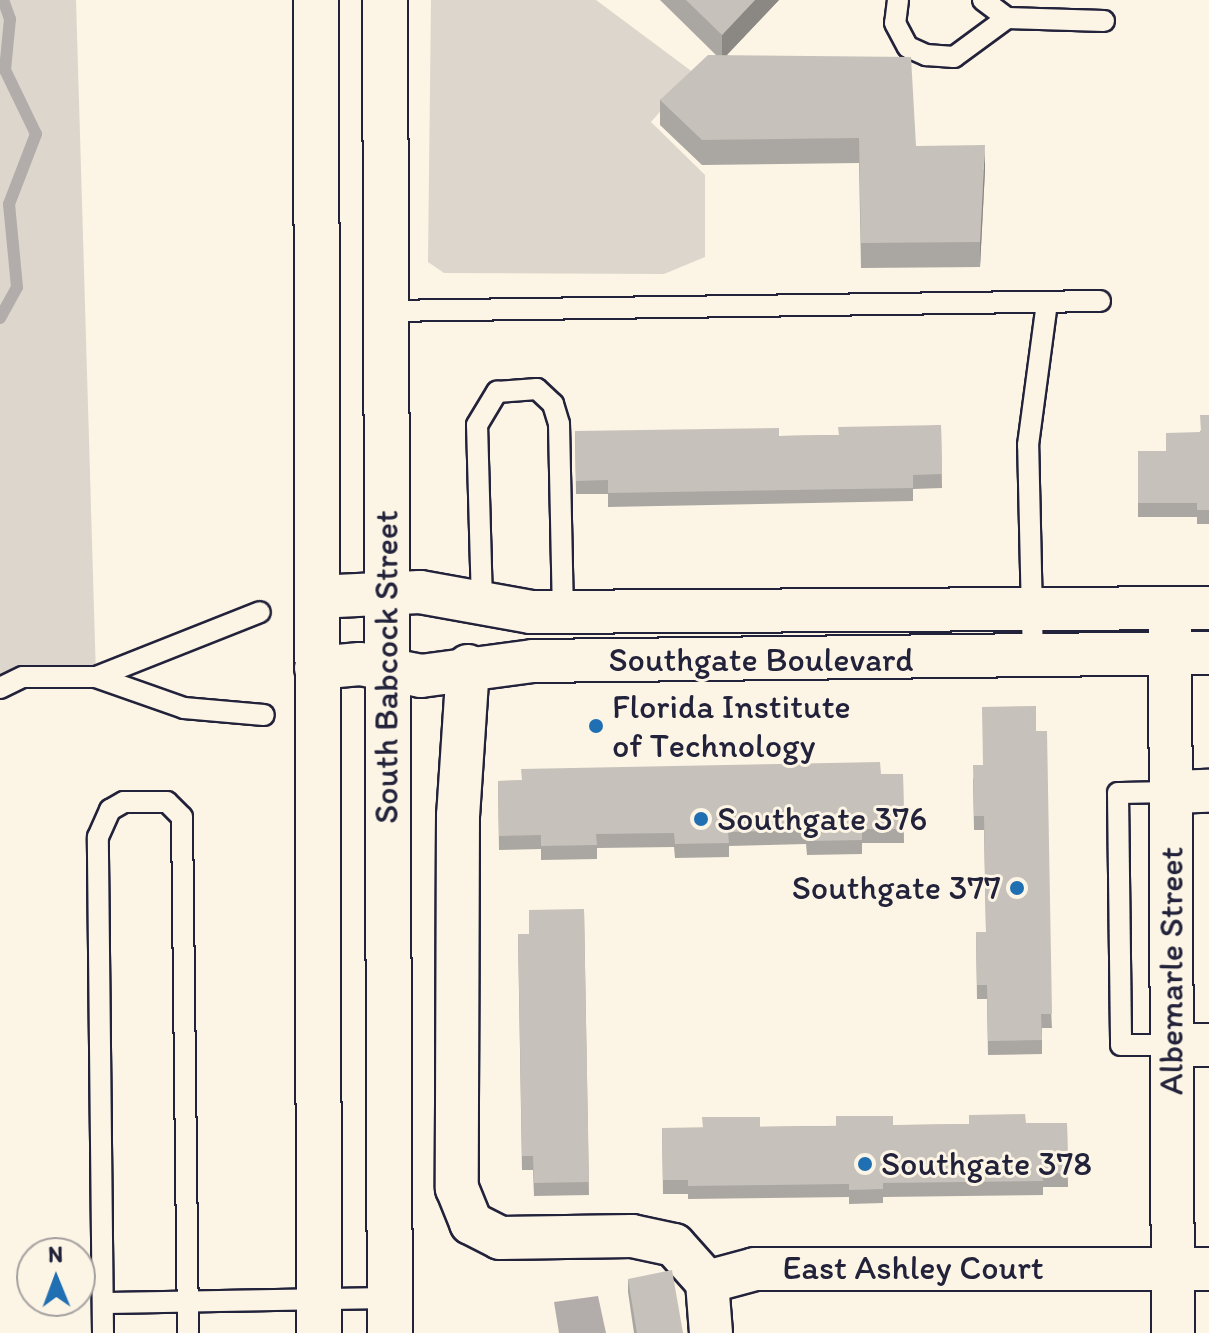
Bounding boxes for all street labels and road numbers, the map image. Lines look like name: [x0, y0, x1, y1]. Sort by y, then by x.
street label: South Babcock Street: [366, 510, 406, 824]
street label: Southgate Boulevard: [608, 640, 914, 680]
street label: Albemarle Street: [1151, 847, 1191, 1095]
street label: East Ashley Court: [783, 1248, 1043, 1288]

